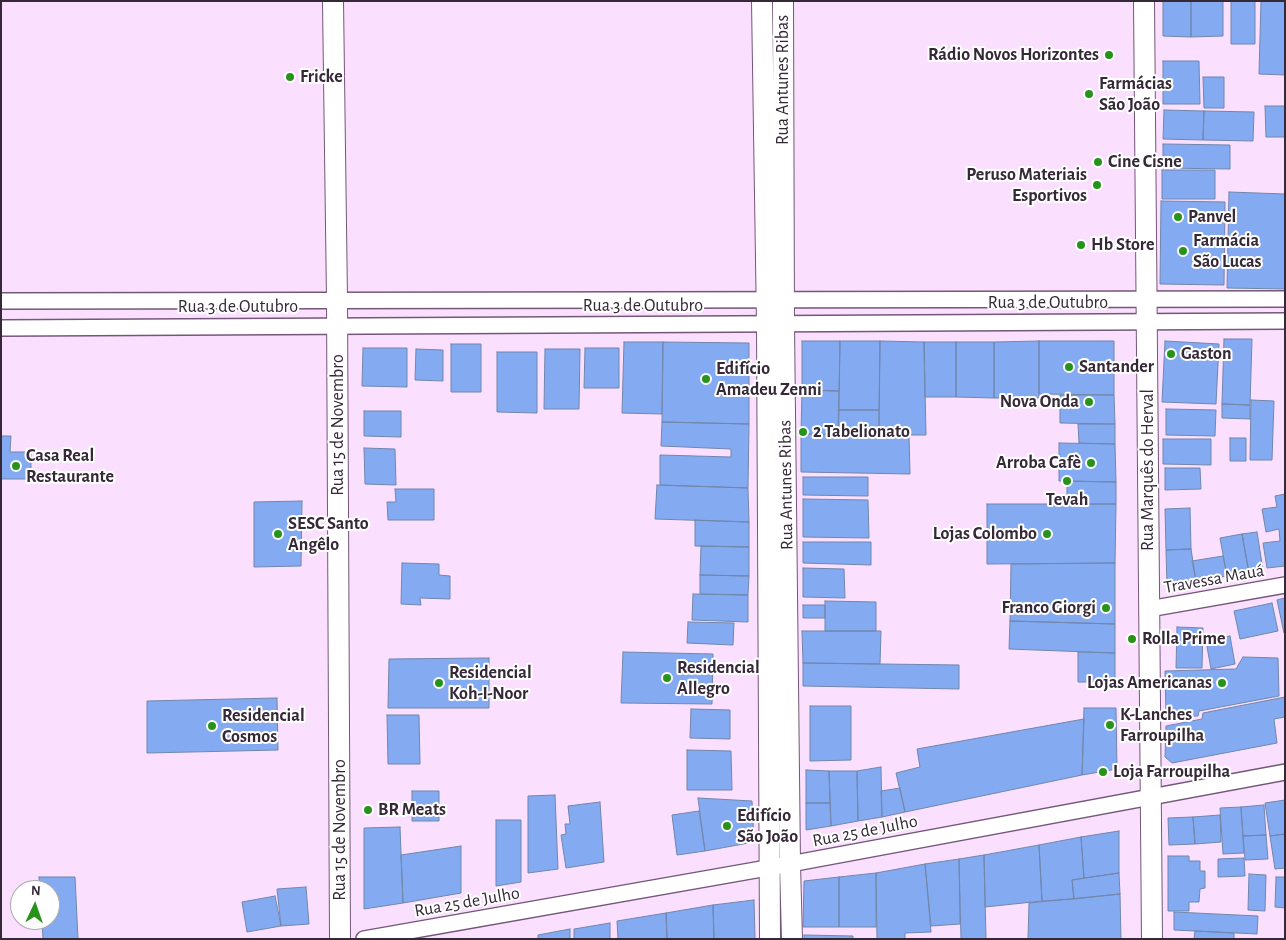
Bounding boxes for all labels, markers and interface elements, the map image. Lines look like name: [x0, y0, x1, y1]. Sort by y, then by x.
street label: Rua Antunes Ribas: [772, 15, 794, 145]
place label: Rádio Novos Horizontes: [928, 44, 1099, 66]
marker: Rádio Novos Horizontes: [1103, 49, 1115, 61]
place label: Fricke: [300, 66, 343, 88]
marker: Fricke: [284, 71, 296, 83]
place label: Farmácias São João: [1099, 73, 1172, 116]
marker: Farmácias São João: [1083, 88, 1095, 100]
place label: Cine Cisne: [1108, 151, 1182, 173]
marker: Cine Cisne: [1092, 156, 1104, 168]
place label: Peruso Materiais Esportivos: [966, 164, 1087, 206]
marker: Peruso Materiais Esportivos: [1091, 179, 1103, 191]
place label: Panvel: [1188, 206, 1236, 228]
marker: Panvel: [1172, 211, 1184, 223]
place label: Farmácia São Lucas: [1193, 230, 1261, 272]
place label: Hb Store: [1091, 234, 1154, 256]
marker: Hb Store: [1075, 239, 1087, 251]
marker: Farmácia São Lucas: [1177, 245, 1189, 257]
street label: Rua 3 de Outubro: [988, 292, 1108, 314]
street label: Rua 3 de Outubro: [583, 295, 703, 317]
street label: Rua 3 de Outubro: [178, 296, 298, 318]
place label: Gaston: [1181, 343, 1231, 365]
marker: Gaston: [1165, 348, 1177, 360]
street label: Rua 15 de Novembro: [327, 354, 349, 496]
place label: Santander: [1079, 356, 1154, 378]
place label: Edifício Amadeu Zenni: [716, 358, 822, 400]
marker: Santander: [1063, 361, 1075, 373]
marker: Edifício Amadeu Zenni: [700, 373, 712, 385]
street label: Rua Marquês do Herval: [1137, 389, 1159, 551]
place label: Nova Onda: [1000, 391, 1079, 413]
marker: Nova Onda: [1083, 396, 1095, 408]
street label: Rua Antunes Ribas: [774, 420, 798, 550]
place label: 2 Tabelionato: [813, 421, 910, 443]
marker: 2 Tabelionato: [797, 426, 809, 438]
place label: Casa Real Restaurante: [26, 445, 114, 488]
place label: Arroba Cafè: [996, 452, 1081, 474]
marker: Arroba Cafè: [1085, 457, 1097, 469]
marker: Casa Real Restaurante: [10, 460, 22, 472]
marker: Tevah: [1061, 475, 1073, 487]
place label: Tevah: [1046, 489, 1088, 511]
place label: SESC Santo Angêlo: [288, 513, 369, 556]
place label: Lojas Colombo: [933, 523, 1037, 545]
marker: SESC Santo Angêlo: [272, 528, 284, 540]
marker: Lojas Colombo: [1041, 528, 1053, 540]
street label: Travessa Mauá: [1162, 560, 1266, 598]
place label: Franco Giorgi: [1001, 597, 1096, 619]
marker: Franco Giorgi: [1100, 602, 1112, 614]
place label: Rolla Prime: [1142, 628, 1226, 650]
marker: Rolla Prime: [1126, 633, 1138, 645]
place label: Residencial Allegro: [677, 657, 760, 700]
place label: Residencial Koh-I-Noor: [449, 662, 532, 704]
marker: Residencial Allegro: [661, 672, 673, 684]
place label: Lojas Americanas: [1087, 672, 1212, 694]
marker: Residencial Koh-I-Noor: [433, 677, 445, 689]
marker: Lojas Americanas: [1216, 677, 1228, 689]
place label: K-Lanches Farroupilha: [1120, 704, 1204, 746]
place label: Residencial Cosmos: [222, 705, 305, 748]
marker: K-Lanches Farroupilha: [1104, 719, 1116, 731]
marker: Residencial Cosmos: [206, 720, 218, 732]
street label: Rua 15 de Novembro: [329, 759, 351, 901]
place label: Loja Farroupilha: [1113, 761, 1230, 783]
marker: Loja Farroupilha: [1097, 766, 1109, 778]
place label: BR Meats: [378, 799, 446, 821]
marker: BR Meats: [362, 804, 374, 816]
place label: Edifício São João: [737, 805, 798, 848]
street label: Rua 25 de Julho: [811, 810, 919, 852]
marker: Edifício São João: [721, 820, 733, 832]
north arrow: [10, 880, 60, 930]
street label: Rua 25 de Julho: [413, 882, 521, 922]
text: N: [30, 884, 41, 898]

